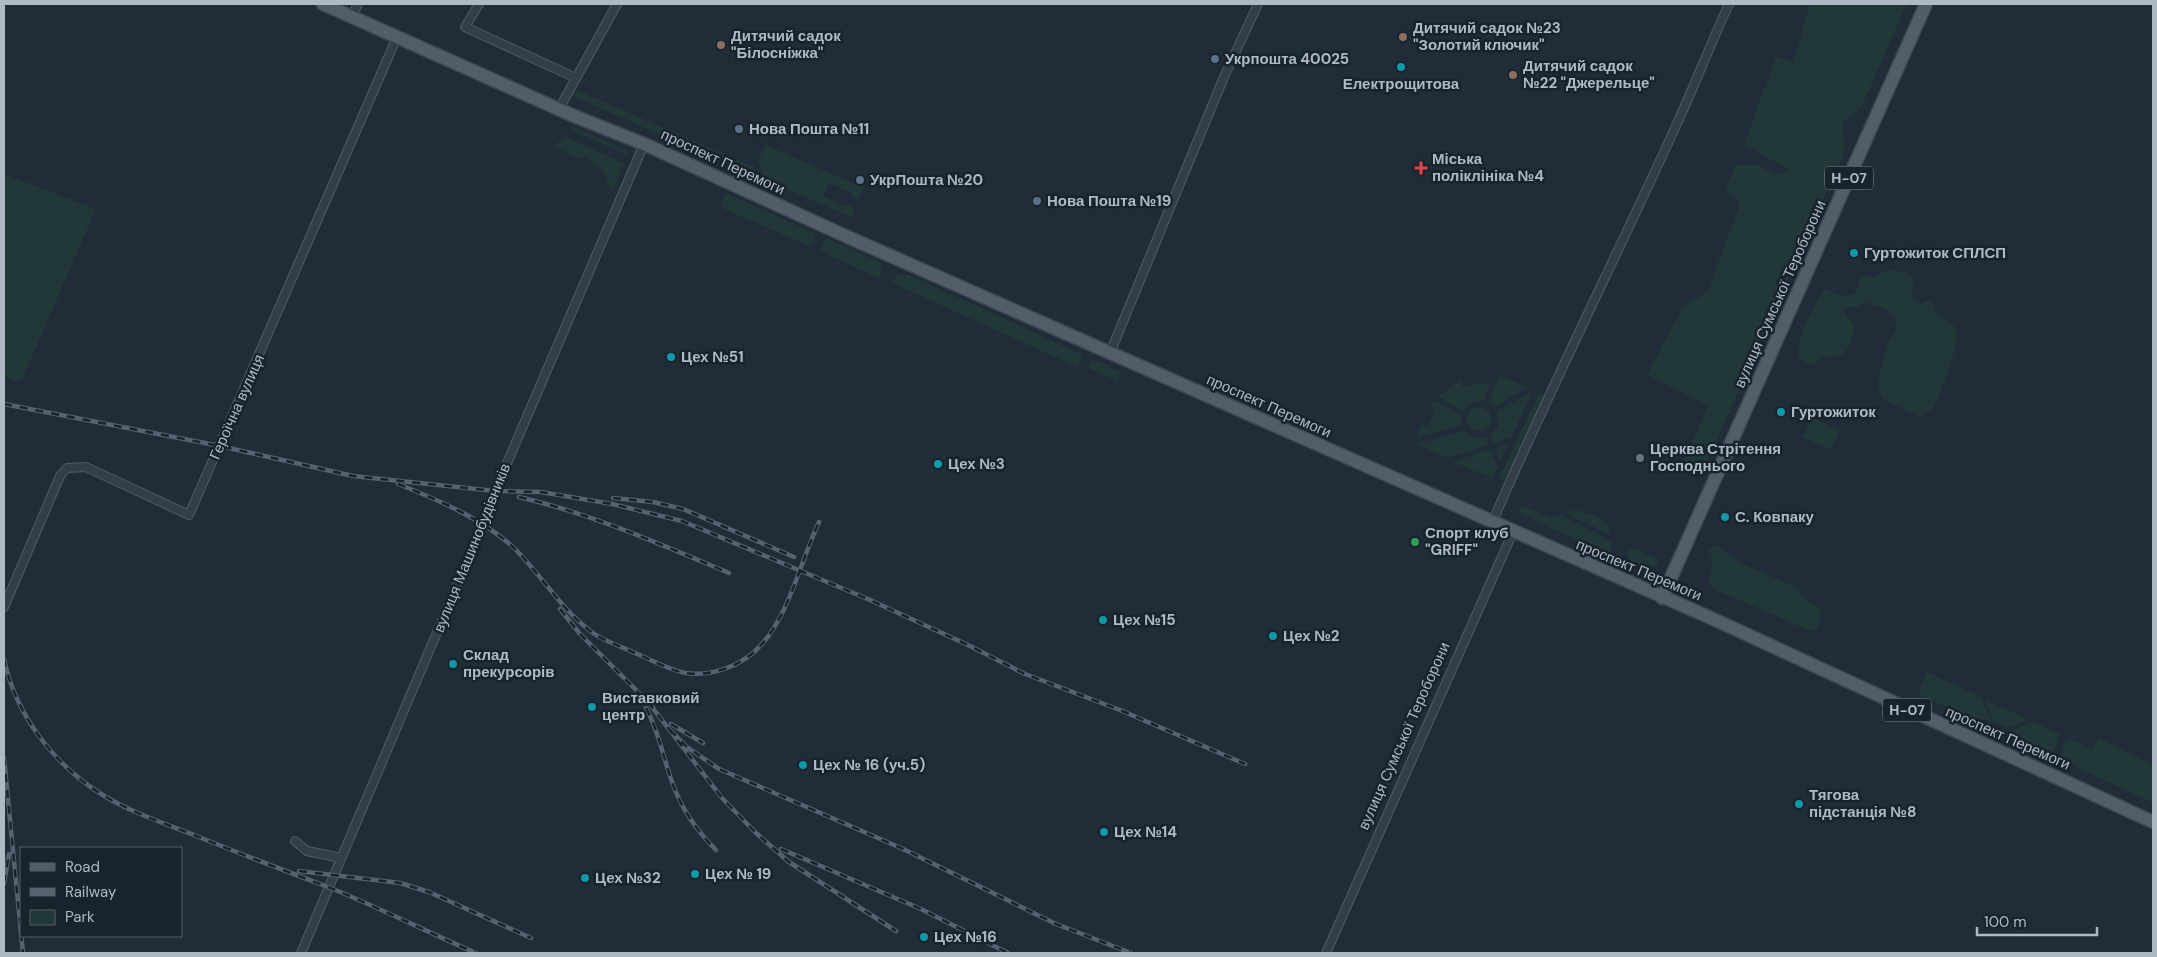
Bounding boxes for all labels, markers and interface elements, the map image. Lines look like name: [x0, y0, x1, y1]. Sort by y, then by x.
place label: Дитячий садок №23 "Золотий ключик": [1413, 18, 1561, 55]
place label: Дитячий садок "Білосніжка": [731, 26, 841, 63]
marker: Дитячий садок №23 "Золотий ключик": [1397, 31, 1409, 43]
marker: Дитячий садок "Білосніжка": [715, 39, 727, 51]
place label: Укрпошта 40025: [1225, 49, 1349, 69]
marker: Укрпошта 40025: [1209, 53, 1221, 65]
place label: Дитячий садок №22 "Джерельце": [1523, 56, 1655, 93]
marker: Електрощитова: [1395, 61, 1407, 73]
marker: Дитячий садок №22 "Джерельце": [1507, 69, 1519, 81]
place label: Електрощитова: [1343, 74, 1460, 94]
place label: Нова Пошта №11: [749, 119, 869, 139]
marker: Нова Пошта №11: [733, 123, 745, 135]
street label: проспект Перемоги: [658, 124, 788, 200]
place label: Міська поліклініка №4: [1432, 149, 1544, 186]
marker: Міська поліклініка №4: [1414, 161, 1428, 175]
road number: Н-07: [1825, 167, 1873, 190]
place label: УкрПошта №20: [870, 170, 983, 190]
marker: УкрПошта №20: [854, 174, 866, 186]
place label: Нова Пошта №19: [1047, 191, 1171, 211]
marker: Нова Пошта №19: [1031, 195, 1043, 207]
street label: вулиця Сумської Тероборони: [1730, 197, 1830, 391]
place label: Гуртожиток СПЛСП: [1864, 243, 2006, 263]
marker: Гуртожиток СПЛСП: [1848, 247, 1860, 259]
place label: Цех №51: [681, 347, 744, 367]
street label: Героїчна вулиця: [205, 351, 269, 463]
marker: Цех №51: [665, 351, 677, 363]
street label: проспект Перемоги: [1203, 369, 1335, 443]
place label: Гуртожиток: [1791, 402, 1876, 422]
marker: Гуртожиток: [1775, 406, 1787, 418]
place label: Церква Стрітення Господнього: [1650, 439, 1781, 476]
marker: Церква Стрітення Господнього: [1634, 452, 1646, 464]
place label: Цех №3: [948, 454, 1005, 474]
marker: Цех №3: [932, 458, 944, 470]
street label: вулиця Машинобудівників: [429, 461, 515, 635]
place label: С. Ковпаку: [1735, 507, 1815, 527]
marker: С. Ковпаку: [1719, 511, 1731, 523]
place label: Спорт клуб "GRIFF": [1425, 523, 1509, 560]
street label: проспект Перемоги: [1573, 534, 1705, 606]
marker: Спорт клуб "GRIFF": [1409, 536, 1421, 548]
place label: Цех №15: [1113, 610, 1176, 630]
marker: Цех №15: [1097, 614, 1109, 626]
place label: Цех №2: [1283, 626, 1340, 646]
marker: Цех №2: [1267, 630, 1279, 642]
street label: вулиця Сумської Тероборони: [1354, 639, 1454, 833]
place label: Склад прекурсорів: [463, 645, 554, 682]
marker: Склад прекурсорів: [447, 658, 459, 670]
place label: Виставковий центр: [602, 688, 699, 725]
road number: Н-07: [1883, 698, 1931, 722]
marker: Виставковий центр: [586, 701, 598, 713]
street label: проспект Перемоги: [1942, 701, 2074, 775]
place label: Цех № 16 (уч.5): [813, 755, 925, 775]
marker: Цех № 16 (уч.5): [797, 759, 809, 771]
place label: Тягова підстанція №8: [1809, 785, 1917, 822]
marker: Тягова підстанція №8: [1793, 798, 1805, 810]
place label: Цех №14: [1114, 822, 1177, 842]
marker: Цех №14: [1098, 826, 1110, 838]
legend: [20, 847, 182, 937]
text: Road: [65, 857, 100, 877]
place label: Цех № 19: [705, 864, 771, 884]
place label: Цех №32: [595, 868, 661, 888]
marker: Цех № 19: [689, 868, 701, 880]
marker: Цех №32: [579, 872, 591, 884]
text: Railway: [65, 882, 117, 902]
scale bar: [1977, 904, 2097, 936]
text: Park: [65, 907, 95, 927]
text: 100 m: [1984, 912, 2027, 932]
place label: Цех №16: [934, 927, 997, 947]
marker: Цех №16: [918, 931, 930, 943]

